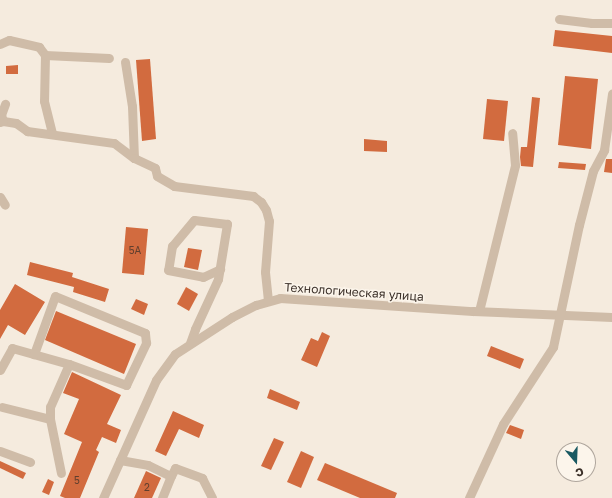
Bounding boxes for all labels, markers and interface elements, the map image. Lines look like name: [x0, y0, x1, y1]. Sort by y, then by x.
house number: 5А: [129, 245, 141, 257]
street label: Технологическая улица: [284, 280, 424, 304]
north arrow: [556, 442, 596, 482]
text: С: [574, 465, 586, 480]
house number: 5: [74, 475, 80, 487]
house number: 2: [144, 482, 150, 494]

